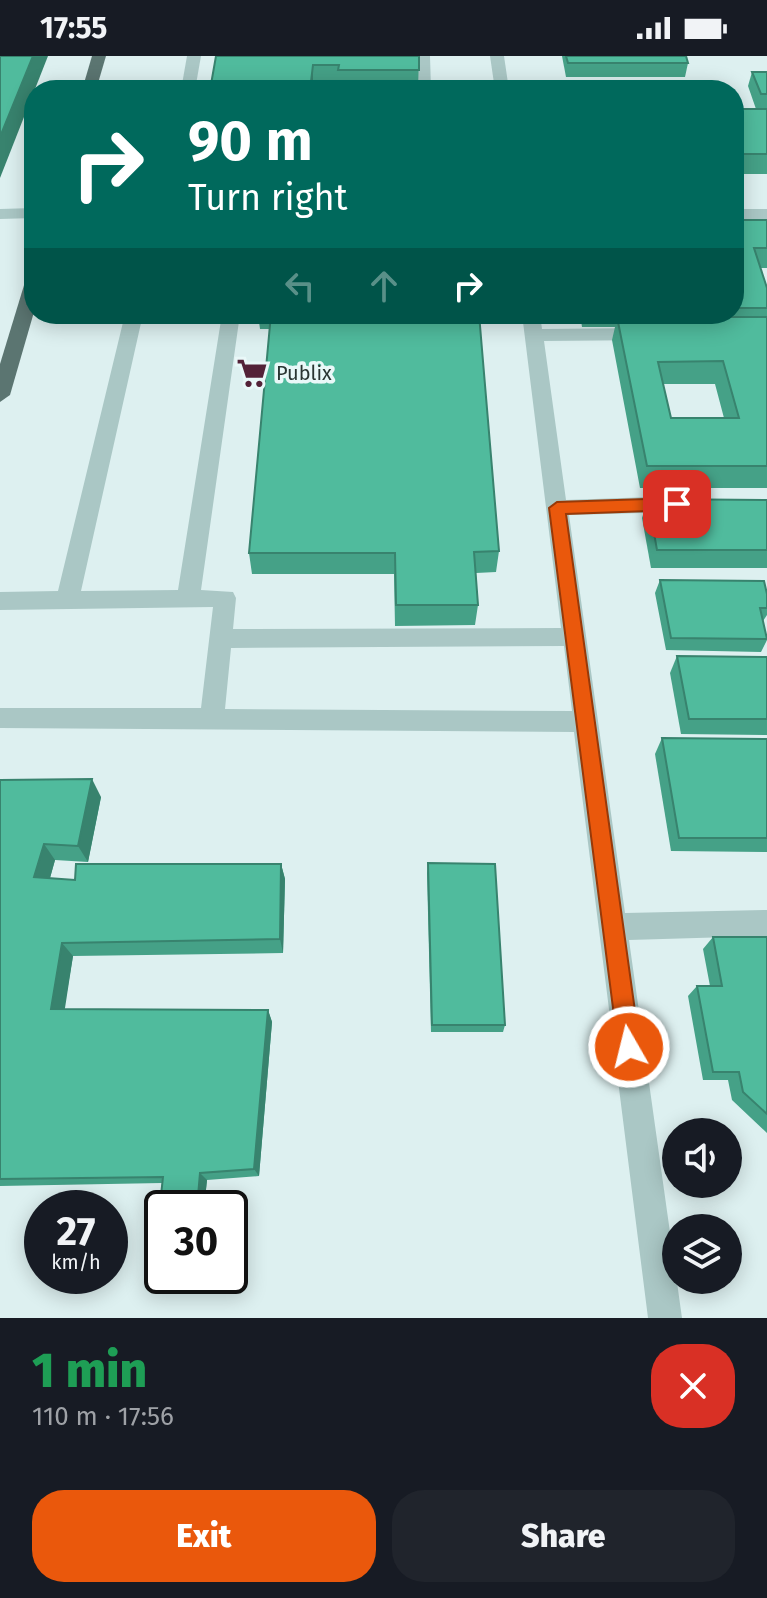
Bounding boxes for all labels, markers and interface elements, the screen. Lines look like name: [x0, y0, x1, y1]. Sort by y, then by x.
text: 17:55: [40, 10, 107, 46]
text: 90 m: [188, 108, 313, 175]
icon: right: [56, 112, 160, 216]
text: Turn right: [188, 176, 348, 220]
icon: left: [278, 264, 322, 308]
icon: ahead: [362, 264, 406, 308]
icon: right: [446, 264, 490, 308]
supermarket icon: Publix: [235, 356, 269, 390]
place label: Publix: [276, 361, 332, 385]
pin: [643, 470, 711, 538]
icon: arrive: [655, 482, 699, 526]
position arrow: [587, 1005, 671, 1089]
map controls: [662, 1118, 742, 1294]
button: sound: [662, 1118, 742, 1198]
speed limit sign: 30: [144, 1190, 248, 1294]
text: 27: [57, 1208, 96, 1256]
button: layers: [662, 1214, 742, 1294]
text: km/h: [51, 1250, 101, 1274]
text: 1 min: [32, 1342, 147, 1400]
button: close: [651, 1344, 735, 1428]
text: 110 m · 17:56: [32, 1401, 174, 1432]
button: Exit: [32, 1490, 376, 1582]
button: Share: [392, 1490, 735, 1582]

